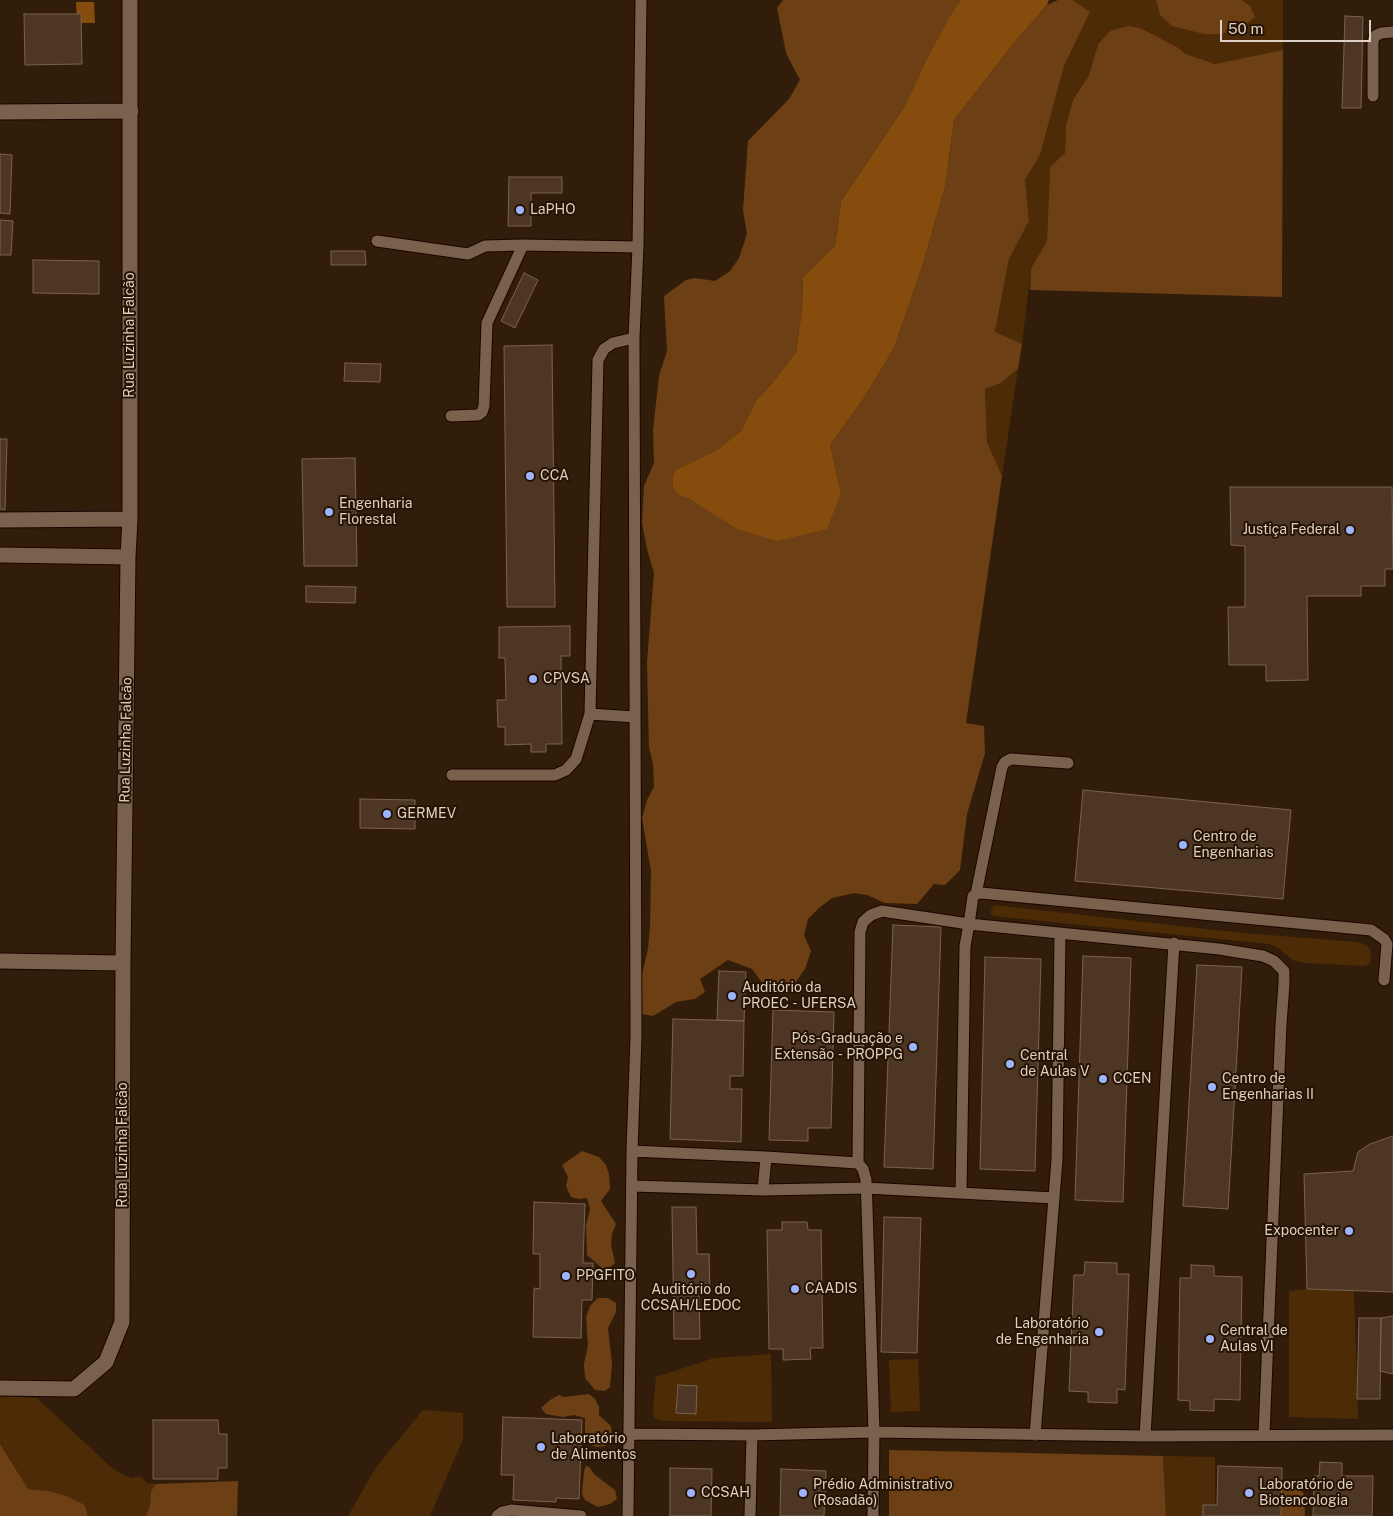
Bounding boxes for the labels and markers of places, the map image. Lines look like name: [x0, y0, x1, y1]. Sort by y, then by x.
place label: LaPHO: [530, 202, 576, 218]
marker: LaPHO: [514, 204, 526, 216]
place label: CCA: [540, 468, 569, 484]
marker: CCA: [524, 470, 536, 482]
place label: Engenharia Florestal: [339, 496, 413, 528]
marker: Engenharia Florestal: [323, 506, 335, 518]
place label: Justiça Federal: [1242, 522, 1340, 538]
marker: Justiça Federal: [1344, 524, 1356, 536]
place label: CPVSA: [543, 671, 590, 687]
marker: CPVSA: [527, 673, 539, 685]
place label: GERMEV: [397, 806, 456, 822]
marker: GERMEV: [381, 808, 393, 820]
place label: Centro de Engenharias: [1193, 829, 1274, 862]
marker: Centro de Engenharias: [1177, 839, 1189, 851]
place label: Auditório da PROEC - UFERSA: [742, 980, 856, 1012]
marker: Auditório da PROEC - UFERSA: [726, 990, 738, 1002]
place label: Pós-Graduação e Extensão - PROPPG: [774, 1031, 903, 1064]
marker: Pós-Graduação e Extensão - PROPPG: [907, 1041, 919, 1053]
place label: Central de Aulas V: [1020, 1048, 1089, 1080]
marker: Central de Aulas V: [1004, 1058, 1016, 1070]
place label: CCEN: [1113, 1071, 1152, 1087]
place label: Centro de Engenharias II: [1222, 1071, 1314, 1104]
marker: CCEN: [1097, 1073, 1109, 1085]
marker: Centro de Engenharias II: [1206, 1081, 1218, 1093]
place label: Expocenter: [1264, 1223, 1339, 1239]
marker: Expocenter: [1343, 1225, 1355, 1237]
place label: PPGFITO: [576, 1268, 635, 1284]
marker: Auditório do CCSAH/LEDOC: [685, 1268, 697, 1280]
marker: PPGFITO: [560, 1270, 572, 1282]
place label: CAADIS: [805, 1281, 857, 1297]
place label: Auditório do CCSAH/LEDOC: [641, 1282, 741, 1314]
marker: CAADIS: [789, 1283, 801, 1295]
place label: Laboratório de Engenharia: [996, 1316, 1089, 1348]
place label: Central de Aulas VI: [1220, 1323, 1288, 1355]
marker: Laboratório de Engenharia: [1093, 1326, 1105, 1338]
marker: Central de Aulas VI: [1204, 1333, 1216, 1345]
place label: Laboratório de Alimentos: [551, 1431, 636, 1464]
marker: Laboratório de Alimentos: [535, 1441, 547, 1453]
place label: Prédio Administrativo (Rosadão): [813, 1477, 953, 1510]
place label: Laboratório de Biotencologia: [1259, 1477, 1353, 1510]
place label: CCSAH: [701, 1485, 750, 1501]
marker: CCSAH: [685, 1487, 697, 1499]
marker: Prédio Administrativo (Rosadão): [797, 1487, 809, 1499]
marker: Laboratório de Biotencologia: [1243, 1487, 1255, 1499]

